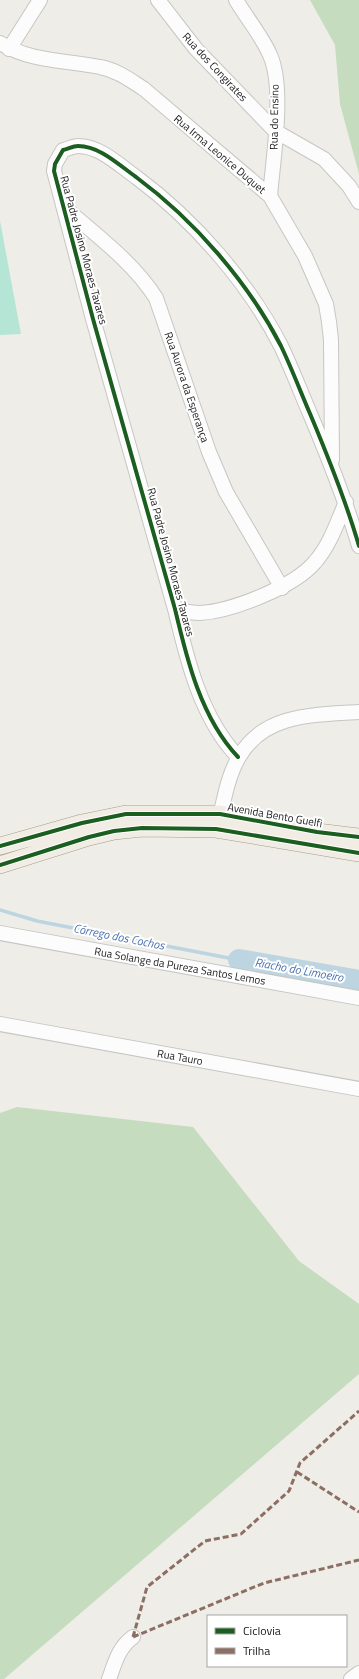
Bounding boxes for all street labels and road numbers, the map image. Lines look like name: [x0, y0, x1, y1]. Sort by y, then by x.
street label: Rua dos Congirates: [179, 29, 251, 105]
street label: Rua do Ensino: [265, 84, 283, 150]
street label: Rua Irma Leonice Duquet: [171, 111, 270, 197]
street label: Rua Padre Josino Moraes Tavares: [56, 174, 112, 326]
street label: Rua Aurora da Esperança: [161, 330, 214, 445]
street label: Rua Padre Josino Moraes Tavares: [143, 486, 199, 638]
street label: Avenida Bento Guelfi: [226, 799, 324, 831]
street label: Rua Solange da Pureza Santos Lemos: [93, 943, 267, 989]
street label: Rua Tauro: [156, 1045, 204, 1069]

